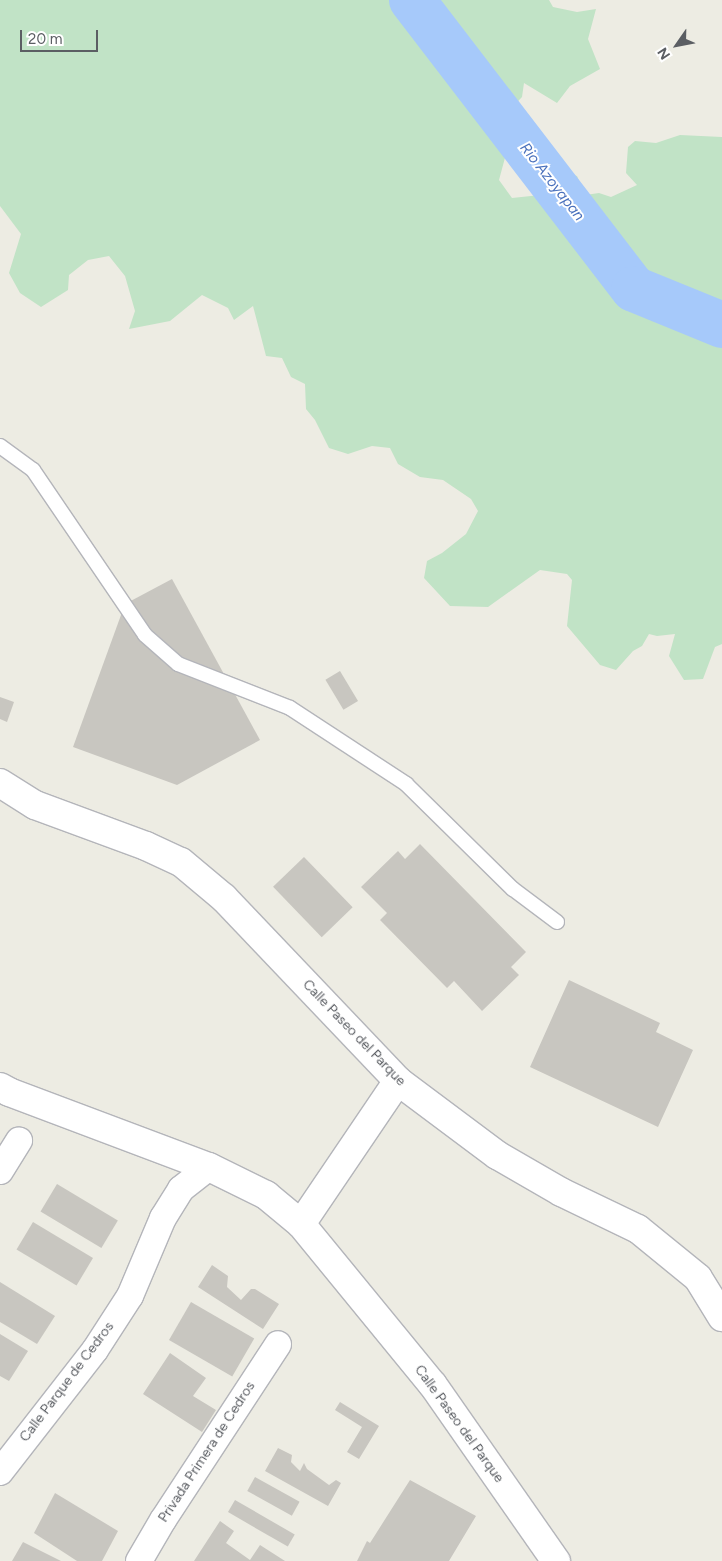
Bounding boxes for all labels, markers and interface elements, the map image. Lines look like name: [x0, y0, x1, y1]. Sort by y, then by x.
scale bar: [22, 20, 100, 52]
north arrow: [652, 20, 702, 70]
text: 20 m: [28, 30, 62, 48]
text: N: [654, 44, 674, 63]
water label: Rio Azoyapan: [516, 139, 588, 225]
street label: Calle Paseo del Parque: [299, 976, 409, 1090]
street label: Calle Parque de Cedros: [16, 1319, 118, 1445]
street label: Calle Paseo del Parque: [411, 1362, 507, 1486]
street label: Privada Primera de Cedros: [155, 1378, 259, 1526]

